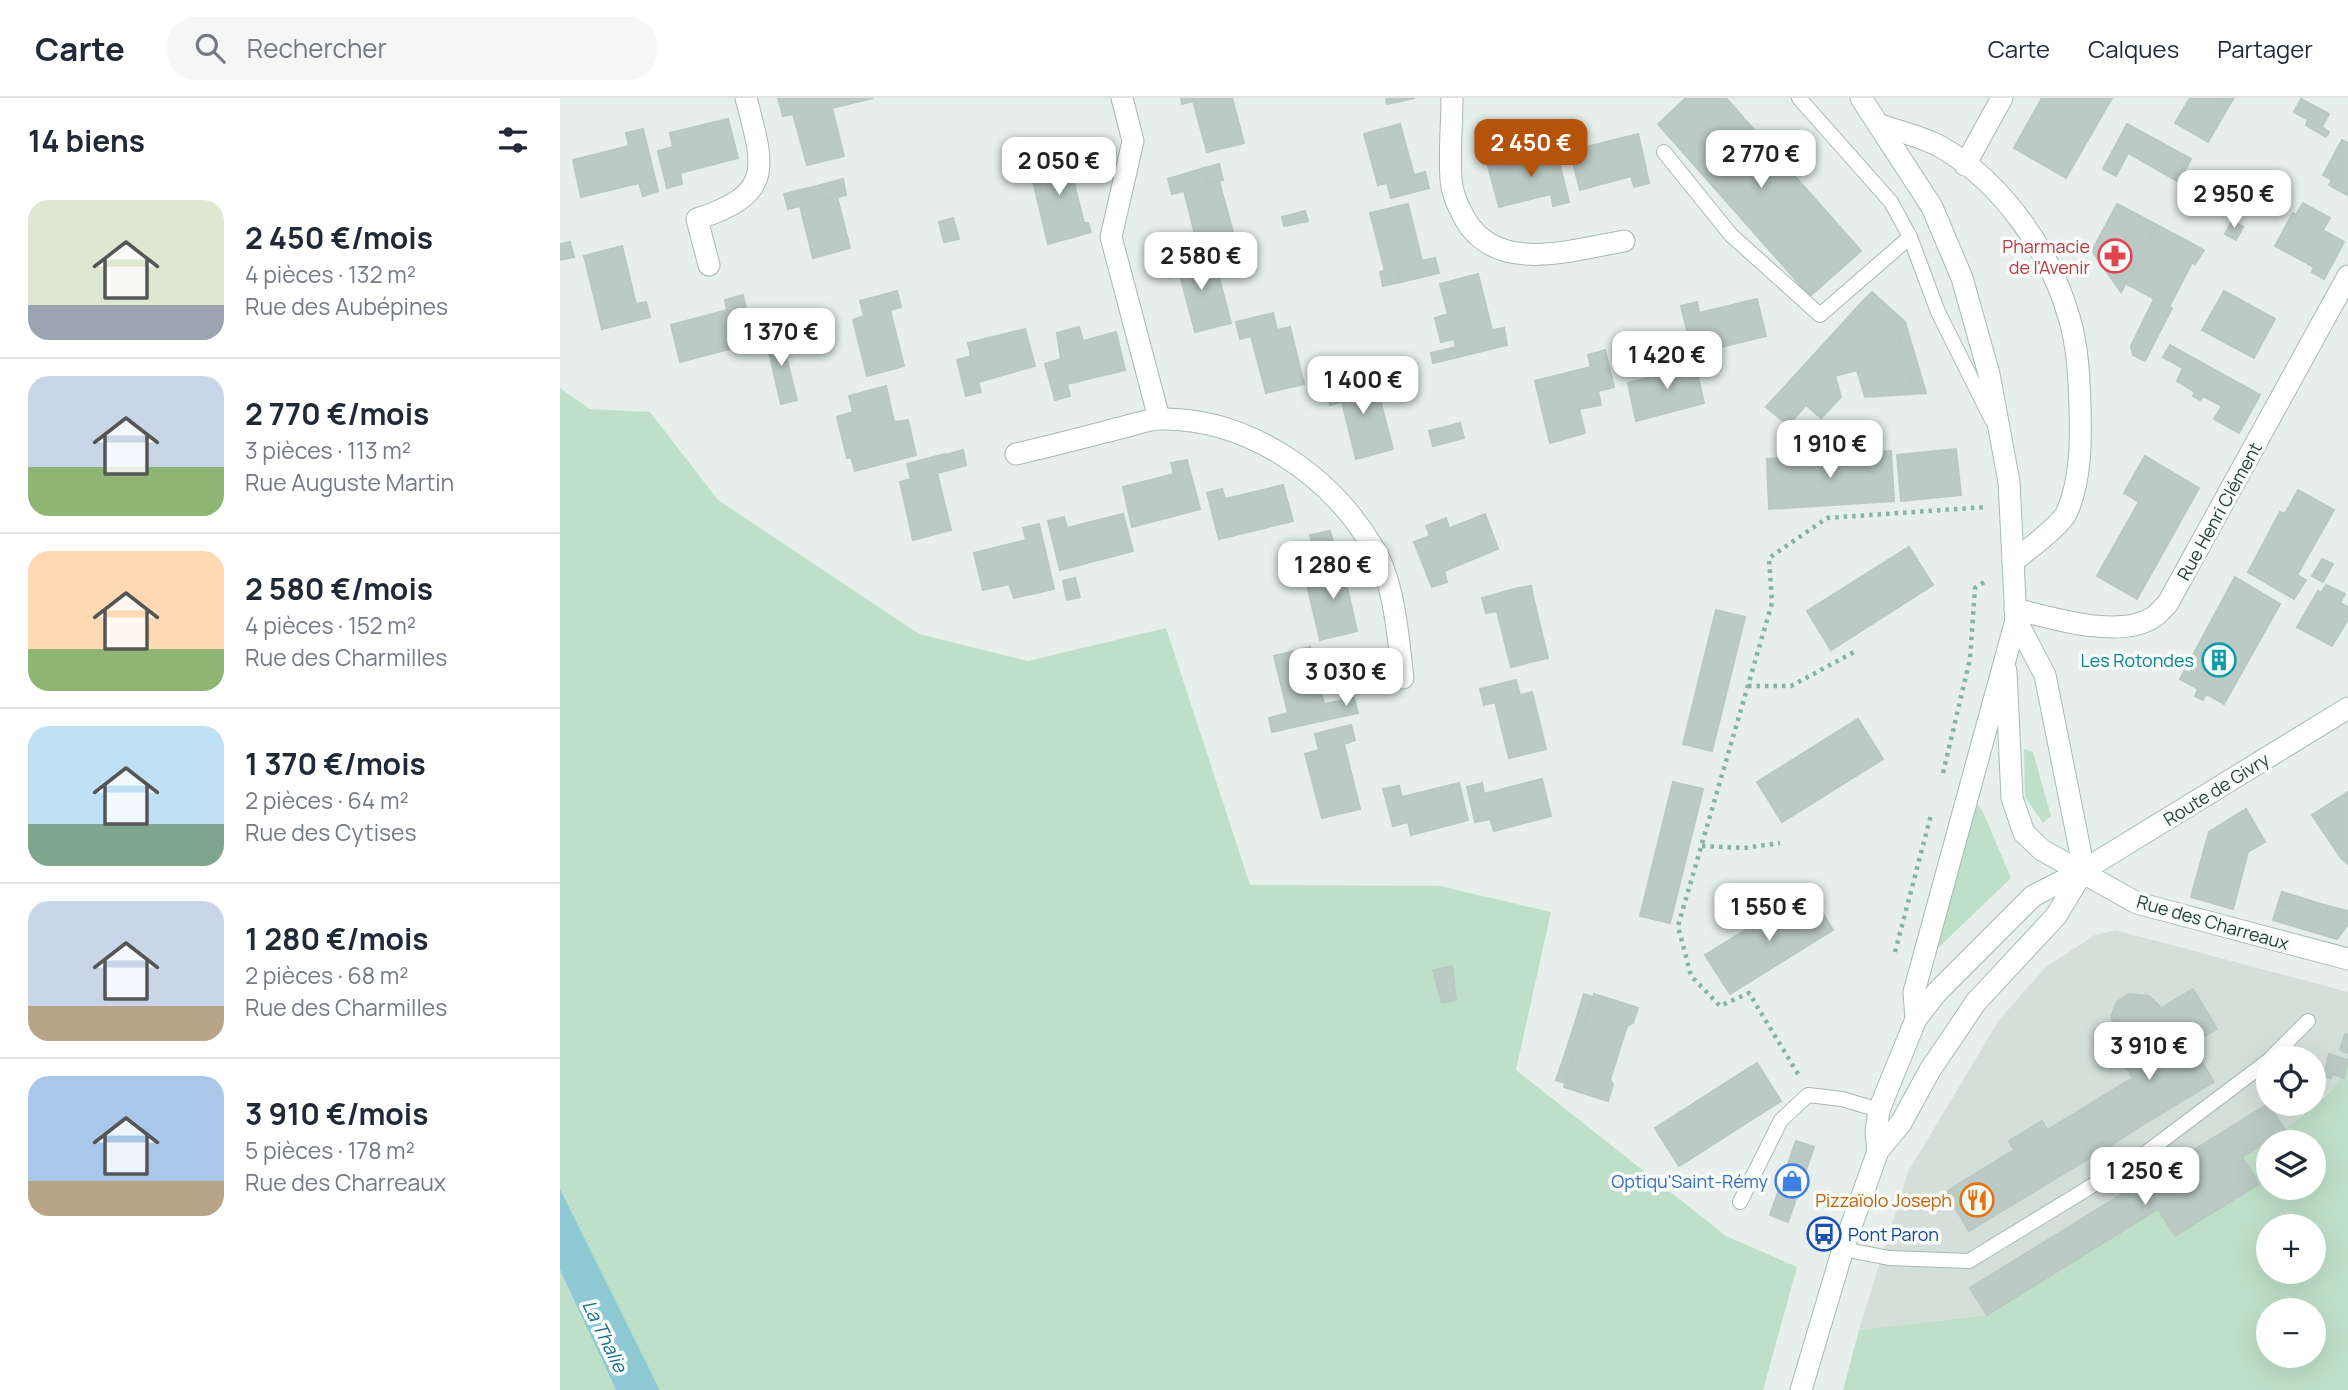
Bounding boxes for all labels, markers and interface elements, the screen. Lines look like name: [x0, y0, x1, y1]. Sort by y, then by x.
search box: [167, 17, 657, 80]
text: Carte: [35, 26, 125, 71]
icon: search: [191, 29, 229, 67]
text: Rechercher: [247, 30, 387, 66]
text: Carte: [1988, 32, 2050, 65]
text: Calques: [2088, 32, 2179, 65]
text: Partager: [2217, 32, 2313, 65]
text: 14 biens: [28, 120, 145, 161]
pin: 2 450 €: [1466, 120, 1596, 179]
icon: filters: [494, 121, 532, 159]
text: 2 450 €: [1490, 126, 1572, 158]
pin: 2 770 €: [1696, 130, 1826, 190]
text: 2 770 €: [1722, 137, 1800, 169]
pin: 2 050 €: [994, 138, 1124, 197]
text: 2 050 €: [1018, 144, 1100, 176]
pin: 2 950 €: [2169, 170, 2299, 230]
text: 2 950 €: [2193, 177, 2275, 209]
text: 2 450 €/mois: [245, 217, 433, 258]
icon: home: [84, 228, 168, 312]
pin: 2 580 €: [1136, 232, 1266, 292]
place label: Pharmacie de l'Avenir: [2002, 234, 2090, 279]
pharmacy icon: Pharmacie de l'Avenir: [2096, 237, 2134, 275]
text: 2 580 €: [1160, 239, 1242, 271]
text: 4 pièces · 132 m²: [245, 258, 416, 290]
text: Rue des Aubépines: [245, 290, 448, 322]
pin: 1 370 €: [716, 308, 846, 368]
text: 1 370 €: [743, 315, 819, 347]
pin: 1 420 €: [1602, 331, 1732, 391]
text: 1 420 €: [1628, 338, 1706, 370]
pin: 1 400 €: [1298, 356, 1428, 416]
text: 1 400 €: [1323, 363, 1403, 395]
text: 2 770 €/mois: [245, 393, 429, 434]
icon: home: [84, 404, 168, 488]
pin: 1 910 €: [1765, 420, 1895, 480]
text: 1 910 €: [1793, 427, 1867, 459]
text: 3 pièces · 113 m²: [245, 434, 411, 466]
street label: Rue Henri Clément: [2171, 438, 2267, 584]
text: Rue Auguste Martin: [245, 466, 454, 498]
pin: 1 280 €: [1268, 542, 1398, 601]
text: 1 280 €: [1294, 548, 1372, 580]
text: 2 580 €/mois: [245, 568, 433, 609]
icon: home: [84, 579, 168, 663]
text: 4 pièces · 152 m²: [245, 609, 416, 641]
text: Rue des Charmilles: [245, 641, 447, 673]
building icon: Les Rotondes: [2200, 641, 2238, 679]
pin: 3 030 €: [1281, 648, 1411, 708]
place label: Les Rotondes: [2080, 648, 2194, 672]
text: 3 030 €: [1305, 655, 1387, 687]
text: 1 370 €/mois: [245, 743, 426, 784]
street label: Route de Givry: [2159, 747, 2274, 831]
icon: home: [84, 754, 168, 838]
text: 2 pièces · 64 m²: [245, 784, 409, 816]
text: Rue des Cytises: [245, 816, 417, 848]
pin: 1 550 €: [1704, 884, 1834, 943]
street label: Rue des Charreaux: [2134, 889, 2292, 955]
text: 1 550 €: [1730, 890, 1808, 922]
text: 1 280 €/mois: [245, 918, 429, 959]
icon: home: [84, 929, 168, 1013]
text: 2 pièces · 68 m²: [245, 959, 408, 991]
text: Rue des Charmilles: [245, 991, 447, 1023]
pin: 3 910 €: [2084, 1023, 2214, 1082]
text: 3 910 €: [2110, 1029, 2188, 1061]
map controls: [2256, 1046, 2326, 1368]
button: locate: [2256, 1046, 2326, 1116]
text: 3 910 €/mois: [245, 1093, 428, 1134]
icon: home: [84, 1104, 168, 1188]
button: layers: [2256, 1130, 2326, 1200]
text: 5 pièces · 178 m²: [245, 1134, 415, 1166]
pin: 1 250 €: [2080, 1148, 2210, 1207]
text: 1 250 €: [2106, 1154, 2184, 1186]
shop icon: Optiqu'Saint-Rémy: [1773, 1162, 1811, 1200]
text: Rue des Charreaux: [245, 1166, 446, 1198]
place label: Optiqu'Saint-Rémy: [1611, 1169, 1768, 1193]
restaurant icon: Pizzaïolo Joseph: [1958, 1181, 1996, 1219]
place label: Pizzaïolo Joseph: [1815, 1188, 1952, 1212]
button: +: [2256, 1214, 2326, 1284]
bus stop icon: Pont Paron: [1805, 1215, 1843, 1253]
place label: Pont Paron: [1848, 1222, 1939, 1246]
water label: La Thalie: [576, 1296, 634, 1378]
button: −: [2256, 1298, 2326, 1368]

